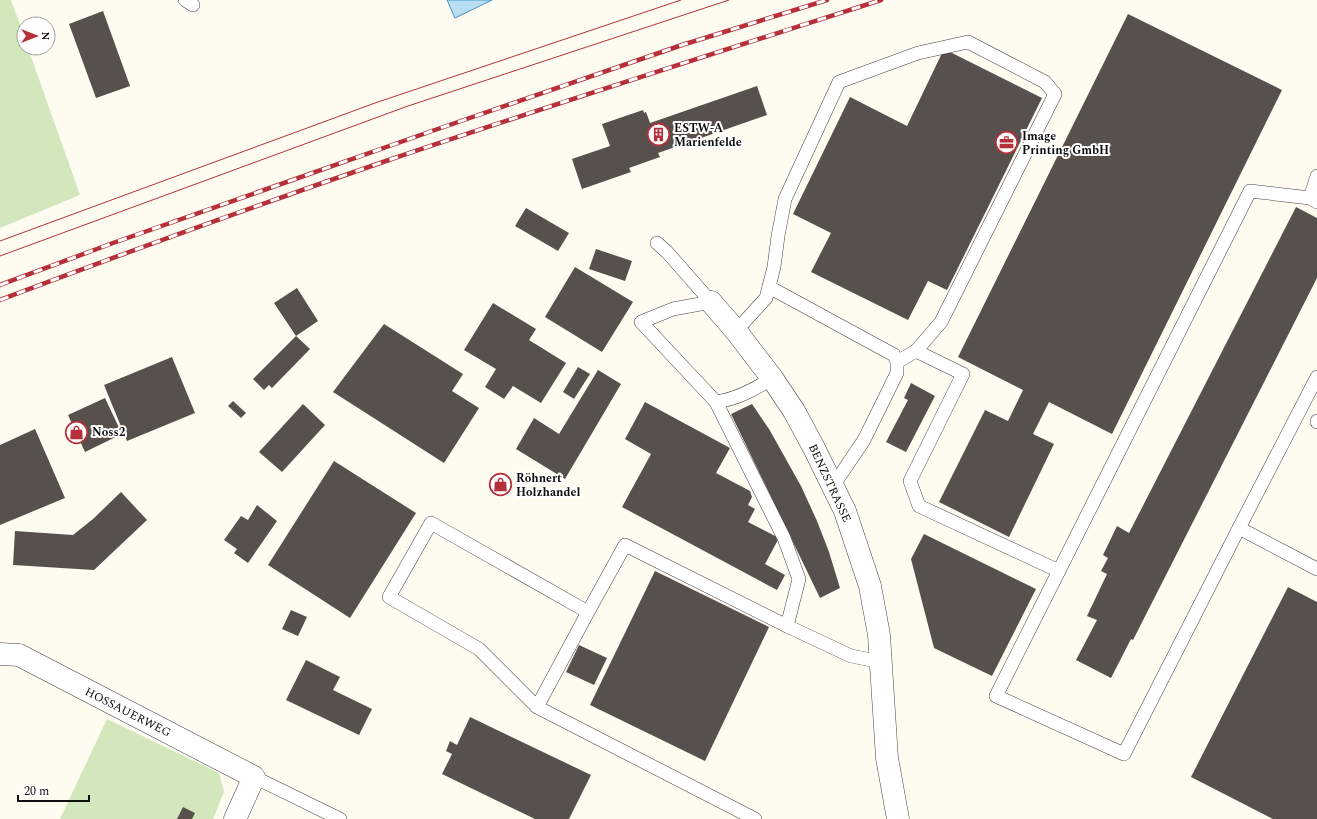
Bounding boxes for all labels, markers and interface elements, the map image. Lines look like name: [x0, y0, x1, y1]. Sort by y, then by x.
north arrow: [16, 16, 56, 56]
text: N: [37, 32, 54, 41]
place label: ESTW-A Marienfelde: [674, 119, 742, 152]
building icon: ESTW-A Marienfelde: [645, 122, 671, 148]
place label: Image Printing GmbH: [1022, 127, 1109, 160]
office icon: Image Printing GmbH: [994, 130, 1020, 156]
shop icon: Noss2: [64, 419, 90, 445]
place label: Noss2: [92, 423, 126, 442]
street label: BENZSTRASSE: [803, 441, 856, 526]
place label: Röhnert Holzhandel: [516, 469, 580, 502]
shop icon: Röhnert Holzhandel: [487, 472, 513, 498]
street label: HOSSAUERWEG: [81, 682, 174, 742]
scale bar: [18, 777, 89, 803]
text: 20 m: [24, 782, 49, 801]

